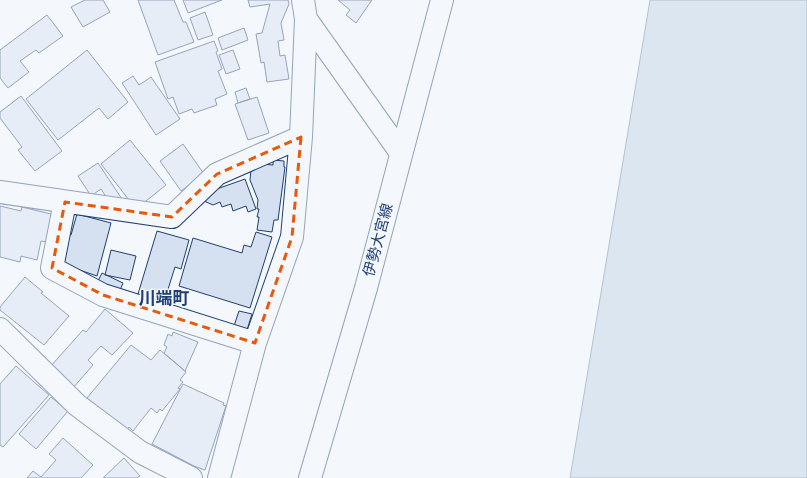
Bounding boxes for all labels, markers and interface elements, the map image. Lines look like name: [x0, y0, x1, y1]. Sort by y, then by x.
street label: 伊勢大宮線: [359, 201, 395, 278]
district label: 川端町: [139, 287, 190, 307]

